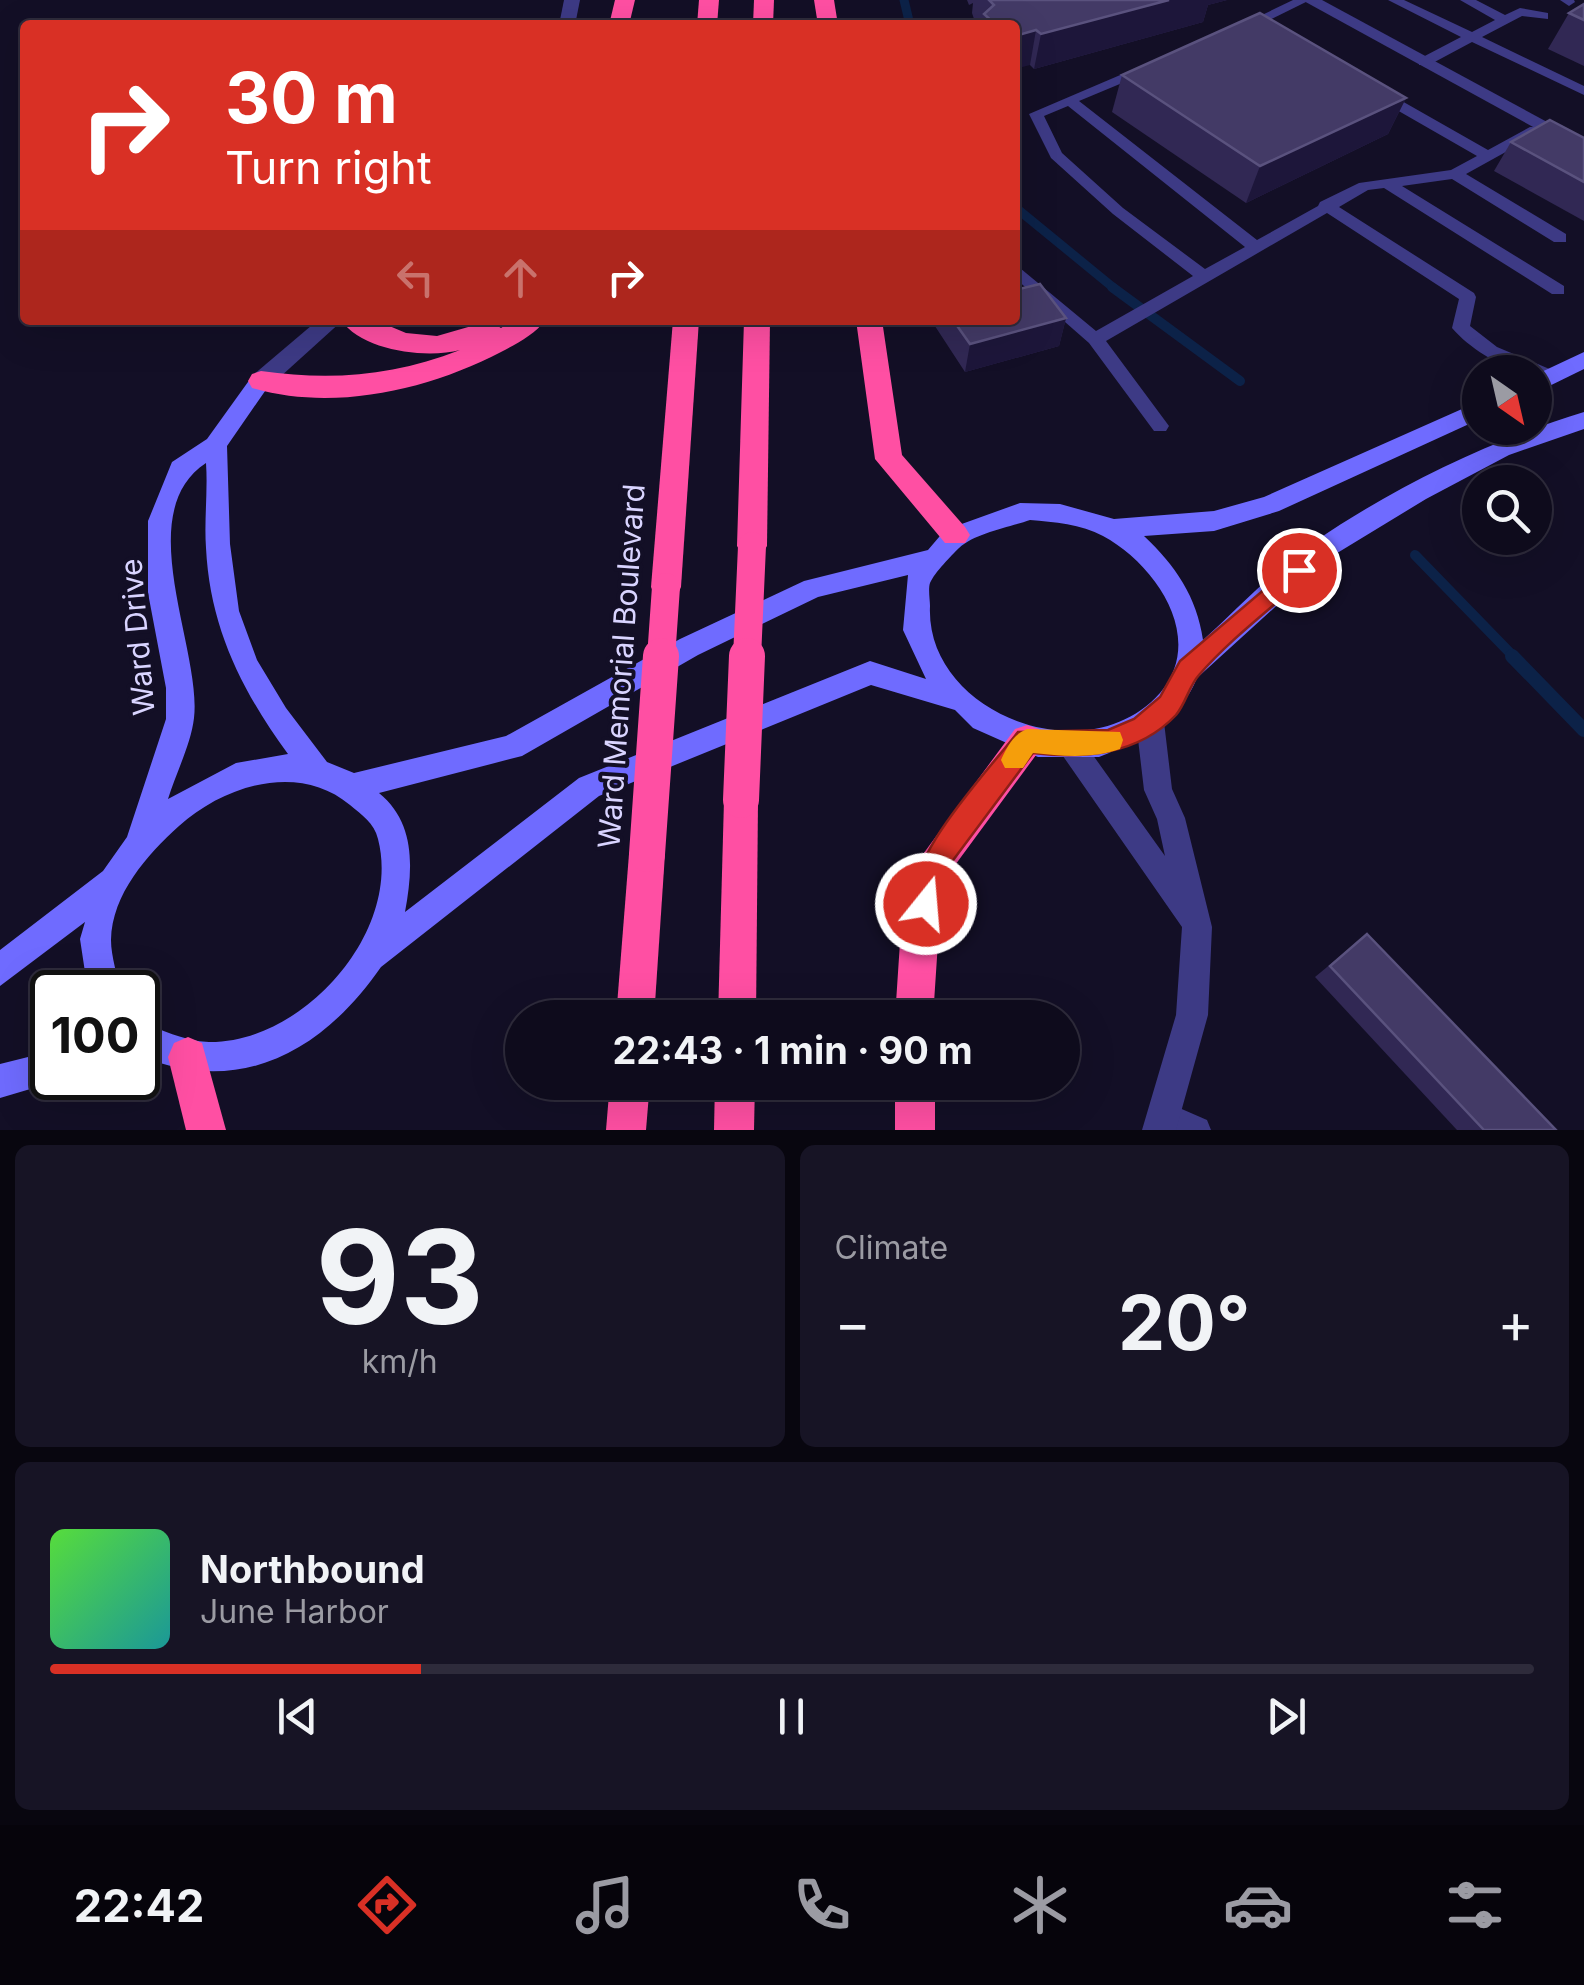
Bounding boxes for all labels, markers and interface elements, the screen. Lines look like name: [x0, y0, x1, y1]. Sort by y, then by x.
text: 30 m: [225, 55, 398, 140]
icon: right: [60, 60, 190, 190]
text: Turn right: [225, 140, 432, 195]
icon: left: [388, 250, 443, 305]
icon: ahead: [493, 250, 548, 305]
icon: right: [598, 250, 653, 305]
north arrow: [1462, 355, 1552, 445]
map controls: [1462, 355, 1552, 555]
button: search: [1462, 465, 1552, 555]
street label: Ward Memorial Boulevard: [590, 483, 652, 849]
pin: [1257, 528, 1342, 613]
icon: arrive: [1272, 543, 1327, 598]
street label: Ward Drive: [112, 557, 162, 717]
position arrow: [874, 852, 978, 956]
speed limit sign: 100: [30, 970, 160, 1100]
text: 22:43 · 1 min · 90 m: [612, 1027, 973, 1073]
text: 93: [316, 1198, 484, 1355]
text: Climate: [835, 1228, 948, 1267]
text: 20°: [1118, 1277, 1250, 1368]
text: −: [835, 1290, 871, 1356]
text: +: [1498, 1290, 1534, 1356]
text: km/h: [362, 1342, 438, 1381]
text: Northbound: [200, 1546, 425, 1592]
text: June Harbor: [200, 1592, 389, 1631]
icon: previous: [270, 1689, 325, 1744]
icon: pause: [764, 1689, 819, 1744]
icon: next: [1259, 1689, 1314, 1744]
icon: directions: [352, 1870, 422, 1940]
icon: music: [570, 1870, 640, 1940]
icon: phone: [787, 1870, 857, 1940]
icon: climate: [1005, 1870, 1075, 1940]
icon: car: [1223, 1870, 1293, 1940]
icon: filters: [1440, 1870, 1510, 1940]
text: 22:42: [74, 1878, 204, 1933]

